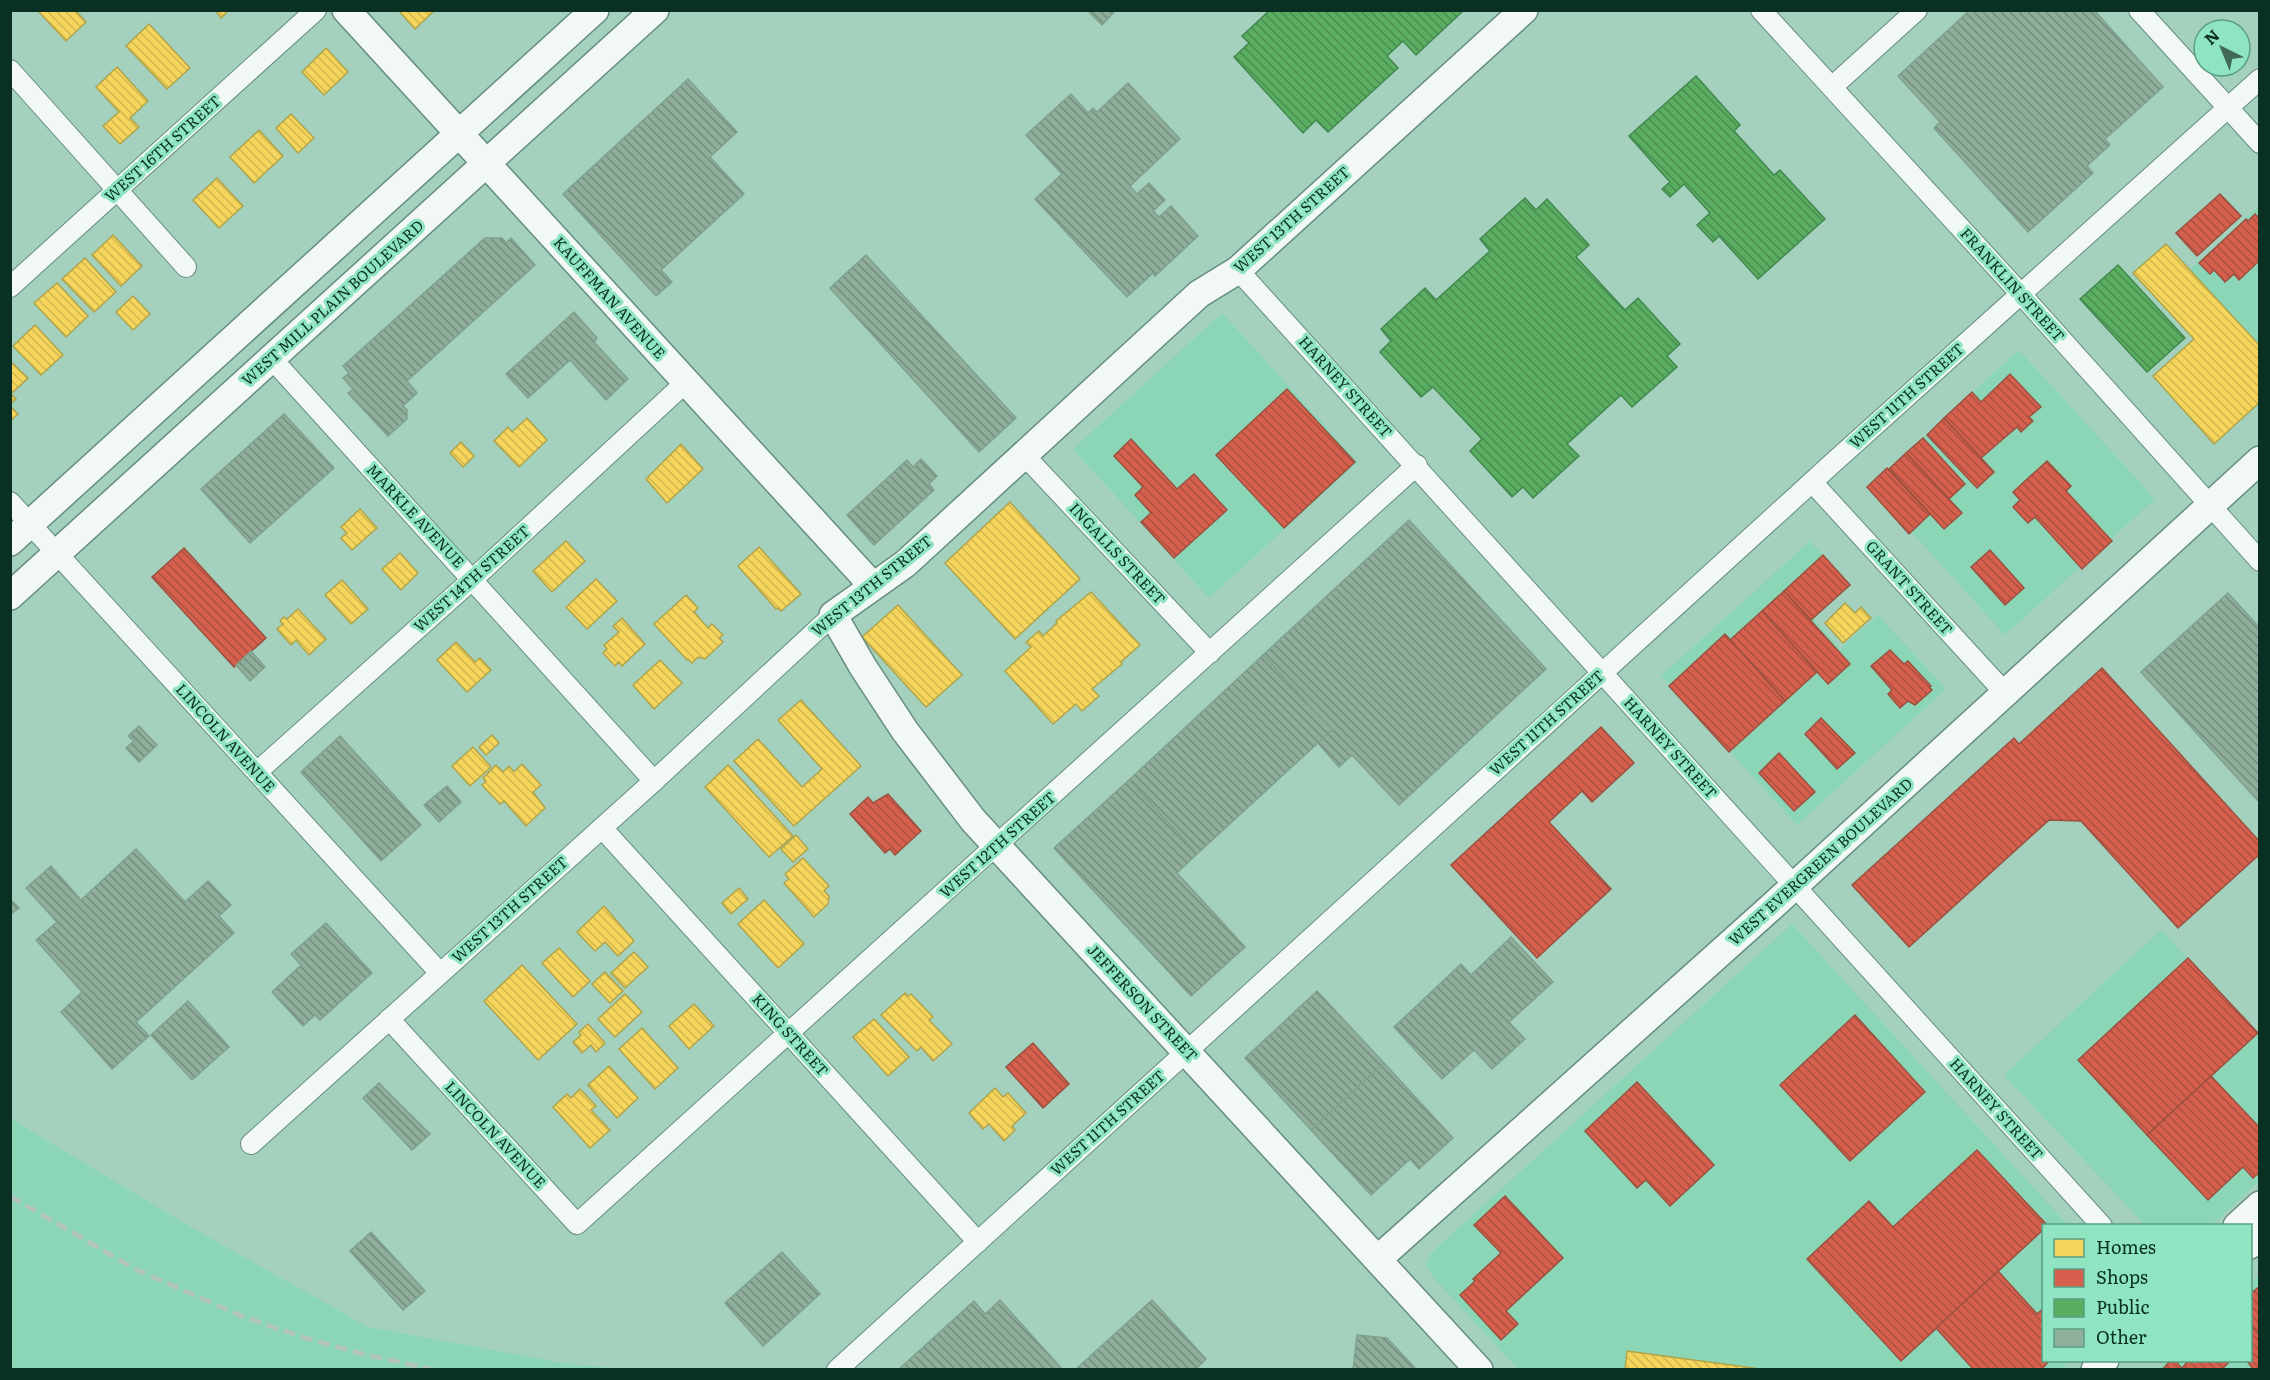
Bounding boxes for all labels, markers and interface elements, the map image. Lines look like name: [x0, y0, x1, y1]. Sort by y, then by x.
north arrow: [2192, 18, 2252, 78]
text: N: [2198, 23, 2224, 50]
street label: WEST 16TH STREET: [99, 89, 225, 207]
street label: WEST 13TH STREET: [1228, 160, 1354, 278]
street label: WEST MILL PLAIN BOULEVARD: [236, 214, 428, 390]
street label: FRANKLIN STREET: [1956, 222, 2071, 346]
street label: KAUFFMAN AVENUE: [549, 231, 671, 363]
street label: HARNEY STREET: [1294, 330, 1398, 442]
street label: WEST 11TH STREET: [1843, 337, 1969, 453]
street label: MARKLE AVENUE: [362, 458, 470, 572]
street label: INGALLS STREET: [1065, 497, 1172, 609]
street label: WEST 14TH STREET: [408, 519, 534, 636]
street label: WEST 13TH STREET: [806, 529, 937, 641]
street label: GRANT STREET: [1861, 535, 1959, 639]
street label: WEST 11TH STREET: [1483, 664, 1609, 780]
street label: LINCOLN AVENUE: [171, 678, 281, 796]
street label: HARNEY STREET: [1619, 691, 1723, 803]
street label: WEST EVERGREEN BOULEVARD: [1723, 772, 1917, 950]
street label: WEST 12TH STREET: [934, 785, 1060, 902]
street label: WEST 13TH STREET: [446, 850, 572, 968]
street label: JEFFERSON STREET: [1083, 938, 1204, 1066]
street label: KING STREET: [748, 987, 835, 1080]
street label: HARNEY STREET: [1945, 1052, 2049, 1164]
street label: WEST 11TH STREET: [1044, 1064, 1170, 1180]
street label: LINCOLN AVENUE: [440, 1075, 552, 1193]
legend: [2042, 1224, 2252, 1362]
text: Homes: [2096, 1233, 2156, 1260]
text: Shops: [2096, 1263, 2148, 1290]
text: Public: [2096, 1293, 2150, 1320]
text: Other: [2096, 1323, 2147, 1350]

